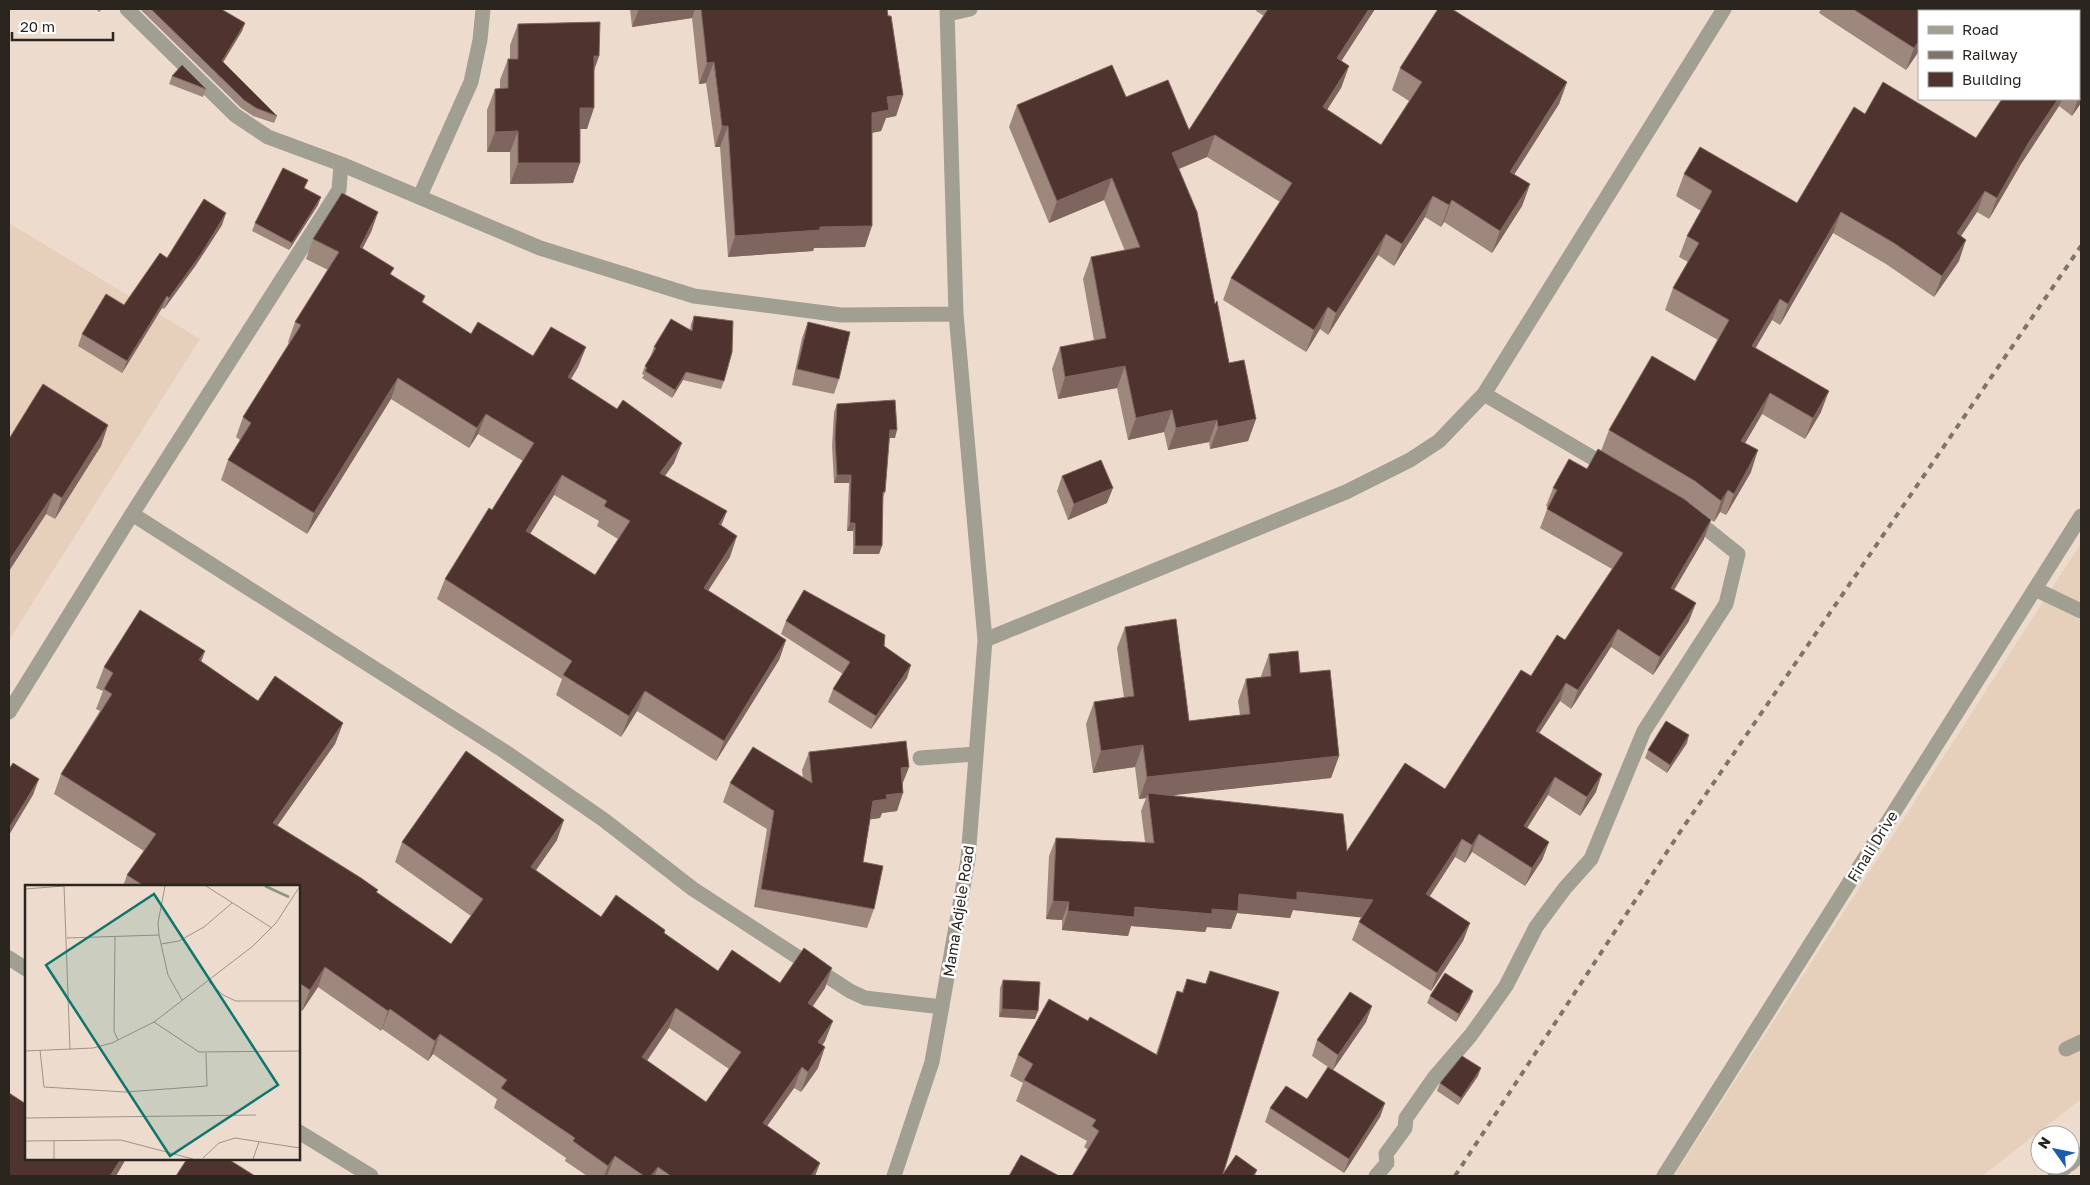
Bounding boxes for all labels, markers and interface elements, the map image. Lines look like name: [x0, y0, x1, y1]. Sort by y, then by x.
scale bar: [12, 10, 114, 42]
legend: [1918, 10, 2080, 100]
text: 20 m: [20, 17, 55, 35]
text: Road: [1962, 20, 1999, 38]
text: Railway: [1962, 45, 2018, 63]
text: Building: [1962, 70, 2022, 88]
street label: Finali Drive: [1843, 807, 1901, 885]
street label: Mama Adjele Road: [939, 844, 977, 978]
inset map: [25, 885, 300, 1160]
north arrow: [2030, 1125, 2080, 1175]
text: N: [2034, 1134, 2054, 1152]

